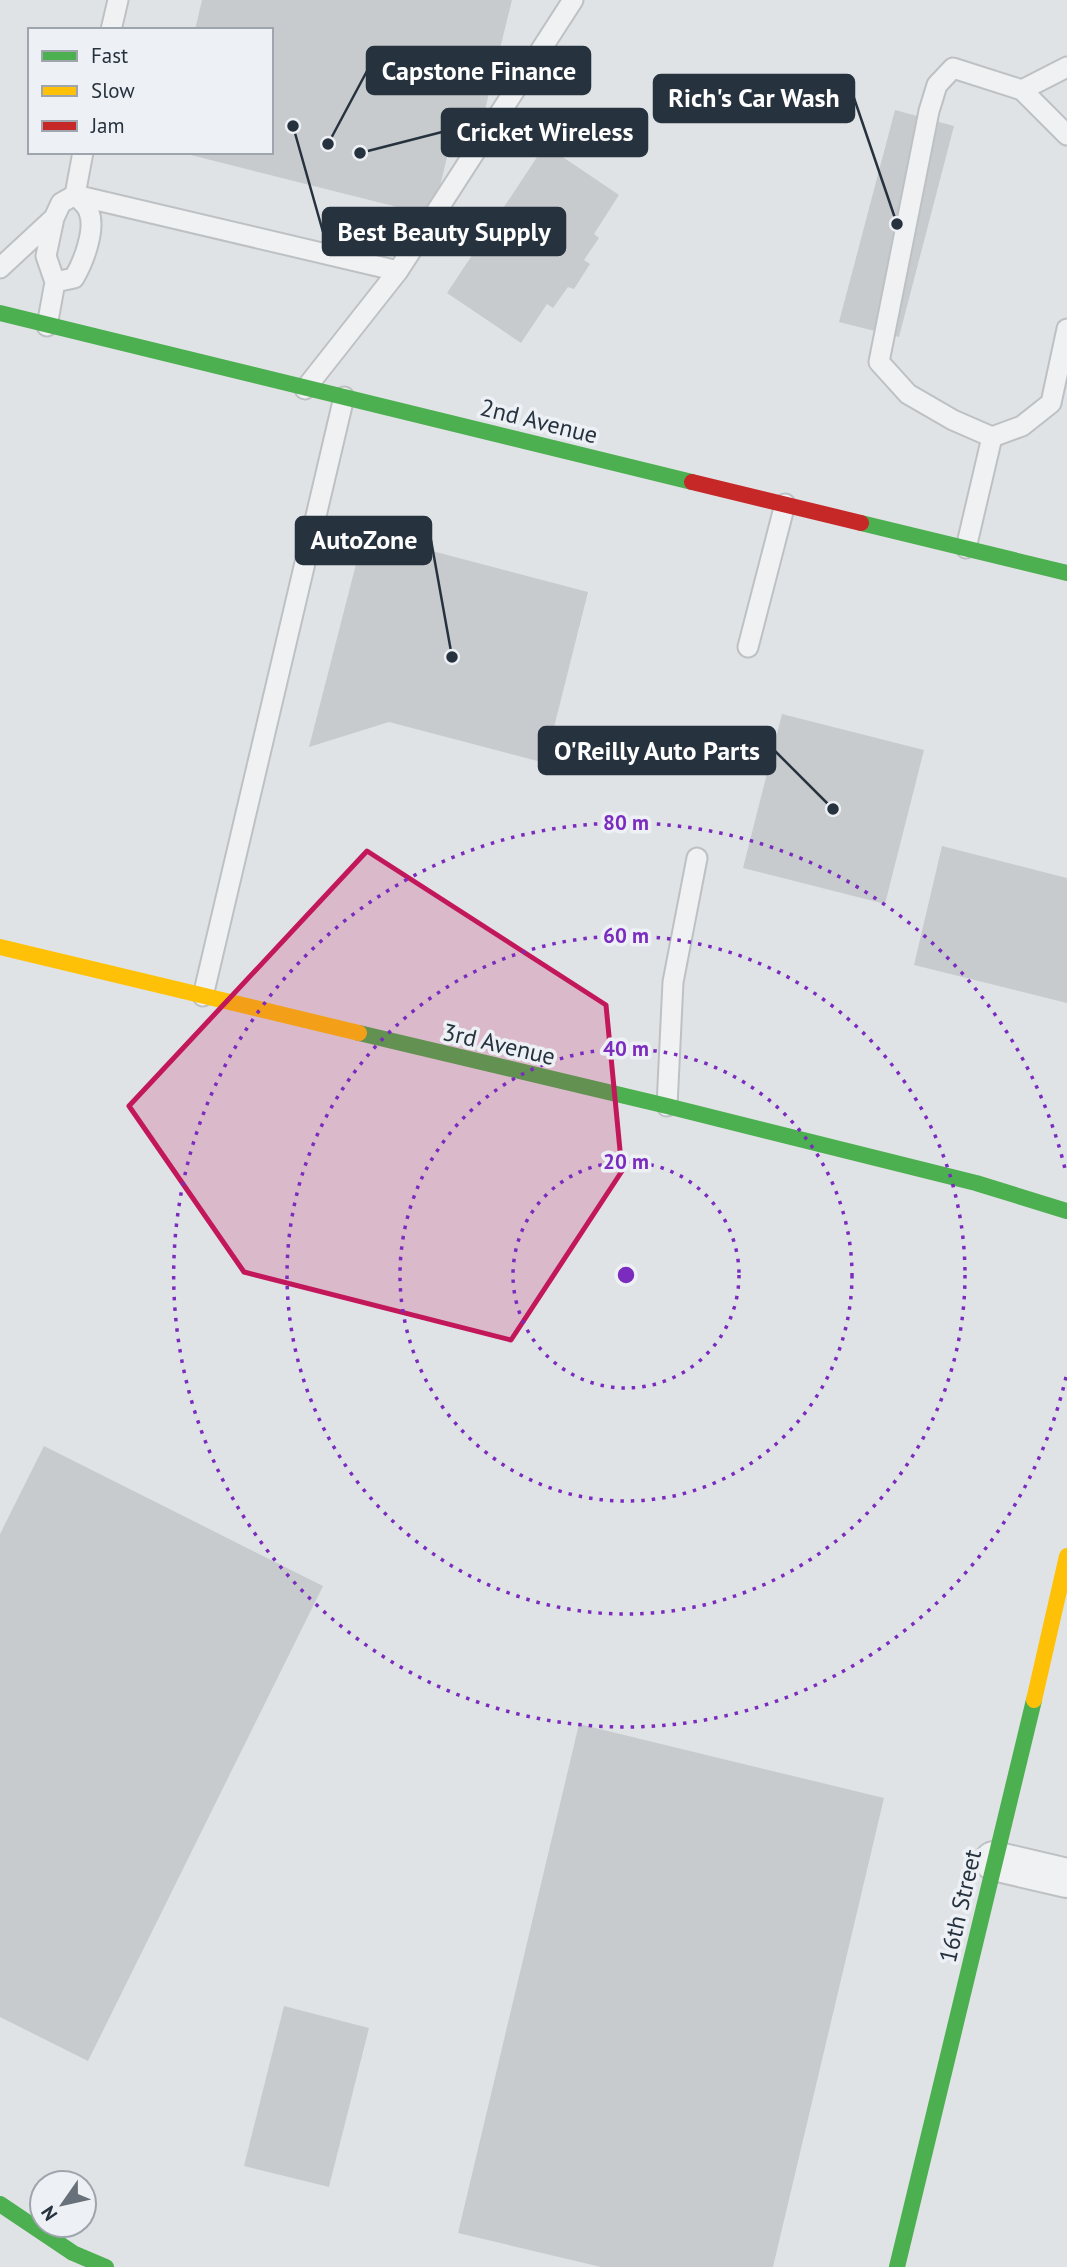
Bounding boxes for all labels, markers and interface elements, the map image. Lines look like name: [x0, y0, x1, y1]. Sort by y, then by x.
legend: [28, 28, 273, 154]
text: Fast: [91, 42, 128, 69]
callout: Capstone Finance: [367, 47, 590, 94]
text: Capstone Finance: [382, 54, 576, 87]
callout: Rich's Car Wash: [654, 75, 854, 122]
text: Slow: [91, 77, 135, 104]
text: Rich's Car Wash: [668, 81, 840, 114]
callout: Cricket Wireless: [442, 109, 647, 156]
text: Jam: [90, 112, 125, 139]
text: Cricket Wireless: [457, 115, 633, 148]
callout: Best Beauty Supply: [323, 208, 565, 255]
text: Best Beauty Supply: [337, 215, 551, 248]
street label: 2nd Avenue: [477, 391, 601, 451]
callout: AutoZone: [296, 517, 431, 564]
text: AutoZone: [311, 523, 418, 556]
callout: O'Reilly Auto Parts: [539, 727, 775, 774]
text: O'Reilly Auto Parts: [554, 734, 760, 767]
text: 80 m: [603, 809, 649, 836]
text: 60 m: [603, 922, 649, 949]
street label: 3rd Avenue: [440, 1016, 558, 1072]
text: 40 m: [603, 1035, 649, 1062]
text: 20 m: [603, 1148, 649, 1175]
centre of rings: [614, 1263, 638, 1287]
street label: 16th Street: [932, 1846, 988, 1966]
north arrow: [28, 2169, 98, 2239]
text: N: [35, 2202, 62, 2225]

